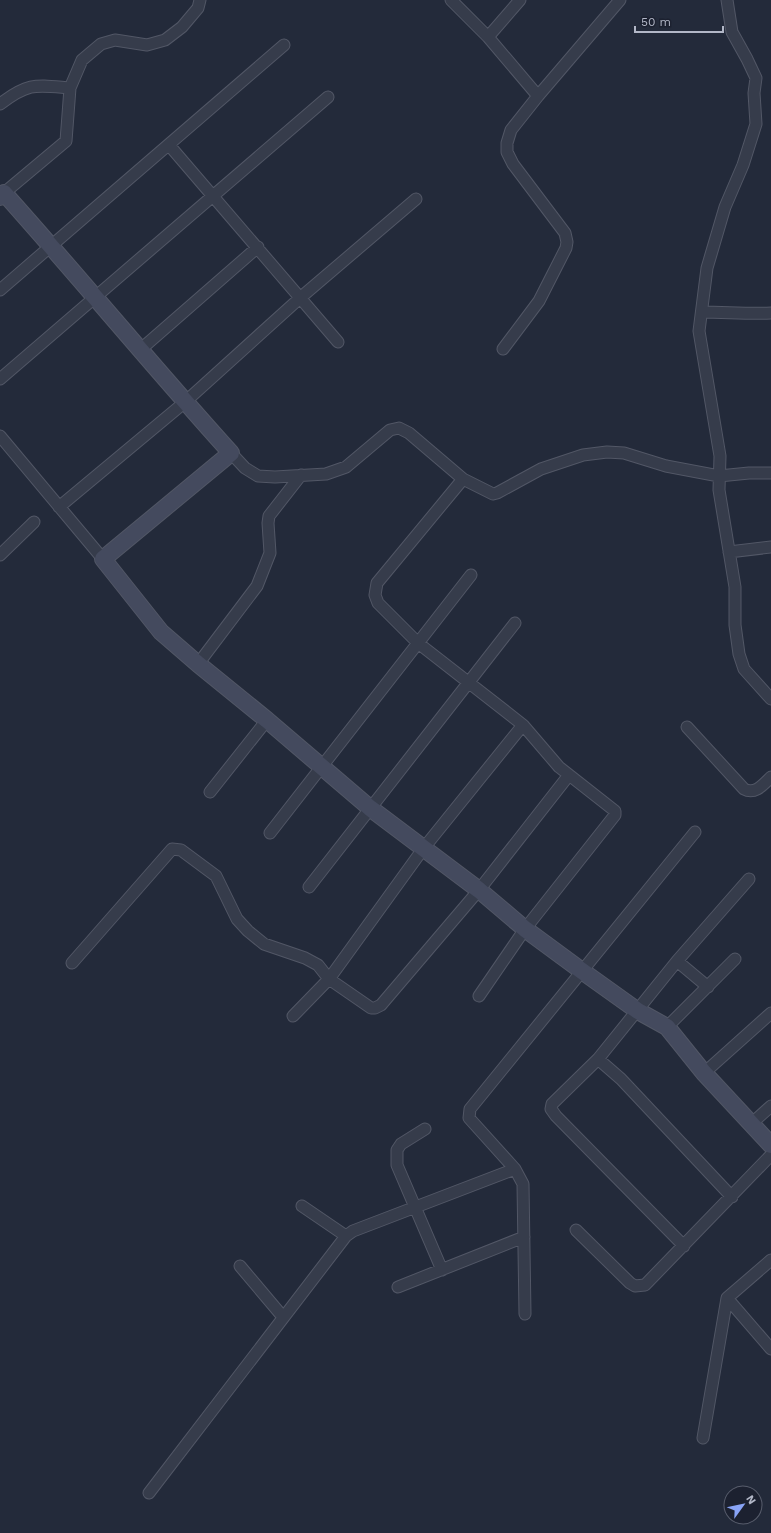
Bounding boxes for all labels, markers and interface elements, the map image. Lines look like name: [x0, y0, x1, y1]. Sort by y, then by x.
scale bar: [635, 8, 723, 34]
text: 50 m: [641, 15, 671, 29]
north arrow: [723, 1485, 763, 1525]
text: N: [743, 1493, 759, 1507]

